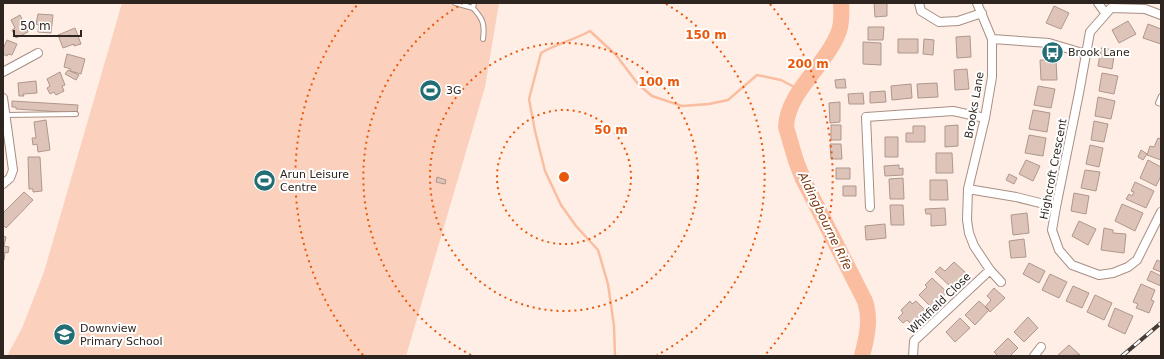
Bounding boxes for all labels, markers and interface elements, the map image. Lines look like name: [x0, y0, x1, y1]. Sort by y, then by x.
scale bar: [14, 12, 81, 38]
text: 50 m: [20, 19, 51, 33]
text: 150 m: [685, 28, 727, 42]
bus stop icon: Brook Lane: [1039, 39, 1065, 65]
place label: Brook Lane: [1068, 46, 1130, 59]
text: 200 m: [787, 57, 829, 71]
street label: Brooks Lane: [962, 70, 987, 139]
text: 100 m: [638, 75, 680, 89]
sports icon: 3G: [417, 77, 443, 103]
place label: 3G: [446, 84, 462, 97]
street label: Highcroft Crescent: [1037, 117, 1070, 221]
text: 50 m: [594, 123, 628, 137]
sports icon: Arun Leisure Centre: [252, 167, 278, 193]
place label: Arun Leisure Centre: [280, 168, 349, 194]
water label: Aldingbourne Rife: [795, 169, 855, 272]
centre of rings: [557, 170, 571, 184]
street label: Whitfield Close: [905, 270, 974, 337]
school or university icon: Downview Primary School: [51, 321, 77, 347]
place label: Downview Primary School: [80, 322, 163, 348]

